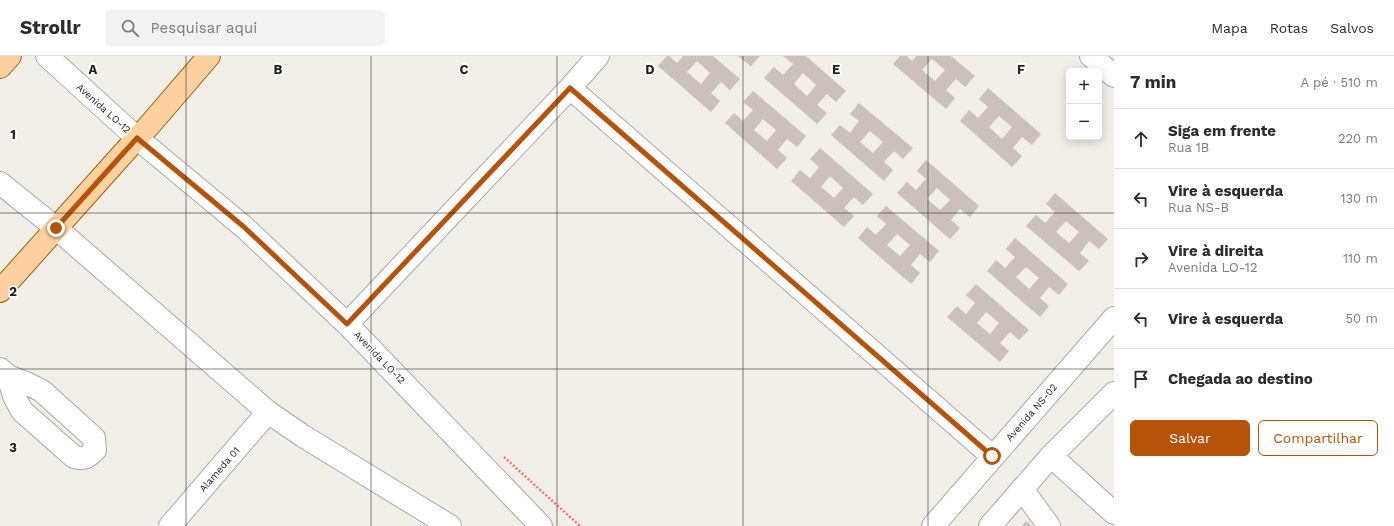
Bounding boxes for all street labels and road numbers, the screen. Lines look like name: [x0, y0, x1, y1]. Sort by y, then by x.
street label: Avenida LO-12: [74, 81, 133, 136]
street label: Avenida LO-12: [352, 329, 408, 386]
street label: Avenida NS-02: [1004, 381, 1059, 443]
street label: Alameda 01: [197, 445, 242, 494]

